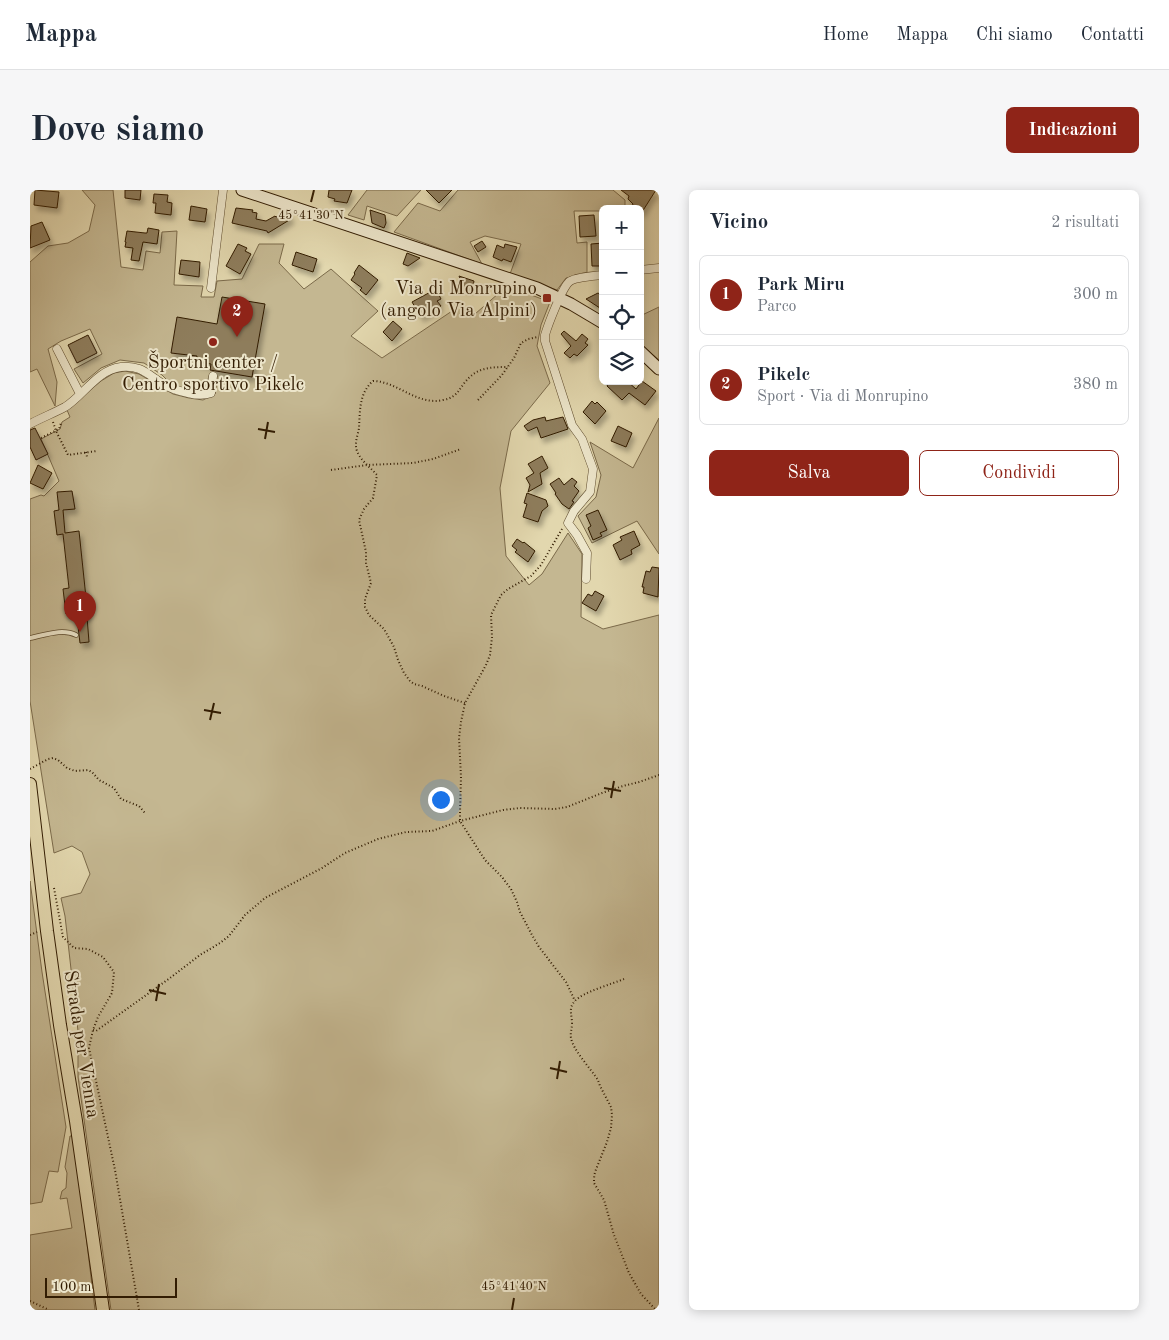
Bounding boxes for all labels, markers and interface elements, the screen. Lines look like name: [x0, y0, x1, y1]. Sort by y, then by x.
text: Mappa: [25, 23, 97, 47]
text: Home: [823, 26, 869, 44]
text: Mappa: [897, 26, 948, 44]
text: Chi siamo: [976, 26, 1053, 44]
text: Contatti: [1081, 26, 1144, 44]
button: Indicazioni: [1006, 107, 1139, 153]
text: Dove siamo: [30, 113, 205, 148]
map controls: [599, 205, 644, 385]
button: +: [599, 205, 644, 250]
text: 45°41'30"N: [278, 209, 344, 222]
text: Vicino: [709, 212, 768, 233]
text: 2 risultati: [1051, 215, 1119, 231]
button: −: [599, 250, 644, 295]
text: Park Miru: [757, 276, 845, 295]
place label: Via di Monrupino (angolo Via Alpini): [380, 280, 537, 321]
text: 1: [721, 287, 731, 303]
text: 300 m: [1073, 287, 1118, 303]
marker: Via di Monrupino (angolo Via Alpini): [541, 292, 553, 304]
button: locate: [599, 295, 644, 340]
pin: 2: [221, 296, 253, 337]
text: Parco: [757, 299, 797, 315]
marker: Športni center / Centro sportivo Pikelc: [207, 336, 219, 348]
button: layers: [599, 340, 644, 385]
place label: Športni center / Centro sportivo Pikelc: [122, 349, 304, 395]
text: Pikelc: [757, 366, 810, 385]
text: 2: [721, 377, 731, 393]
text: 380 m: [1073, 377, 1118, 393]
text: Sport · Via di Monrupino: [757, 389, 929, 405]
button: Salva: [709, 450, 909, 496]
button: Condividi: [919, 450, 1119, 496]
pin: 1: [64, 591, 96, 632]
your location: [428, 787, 454, 813]
street label: Strada per Vienna: [59, 969, 102, 1120]
scale bar: [45, 1275, 178, 1298]
text: 100 m: [52, 1280, 91, 1294]
text: 45°41'40"N: [481, 1280, 547, 1293]

